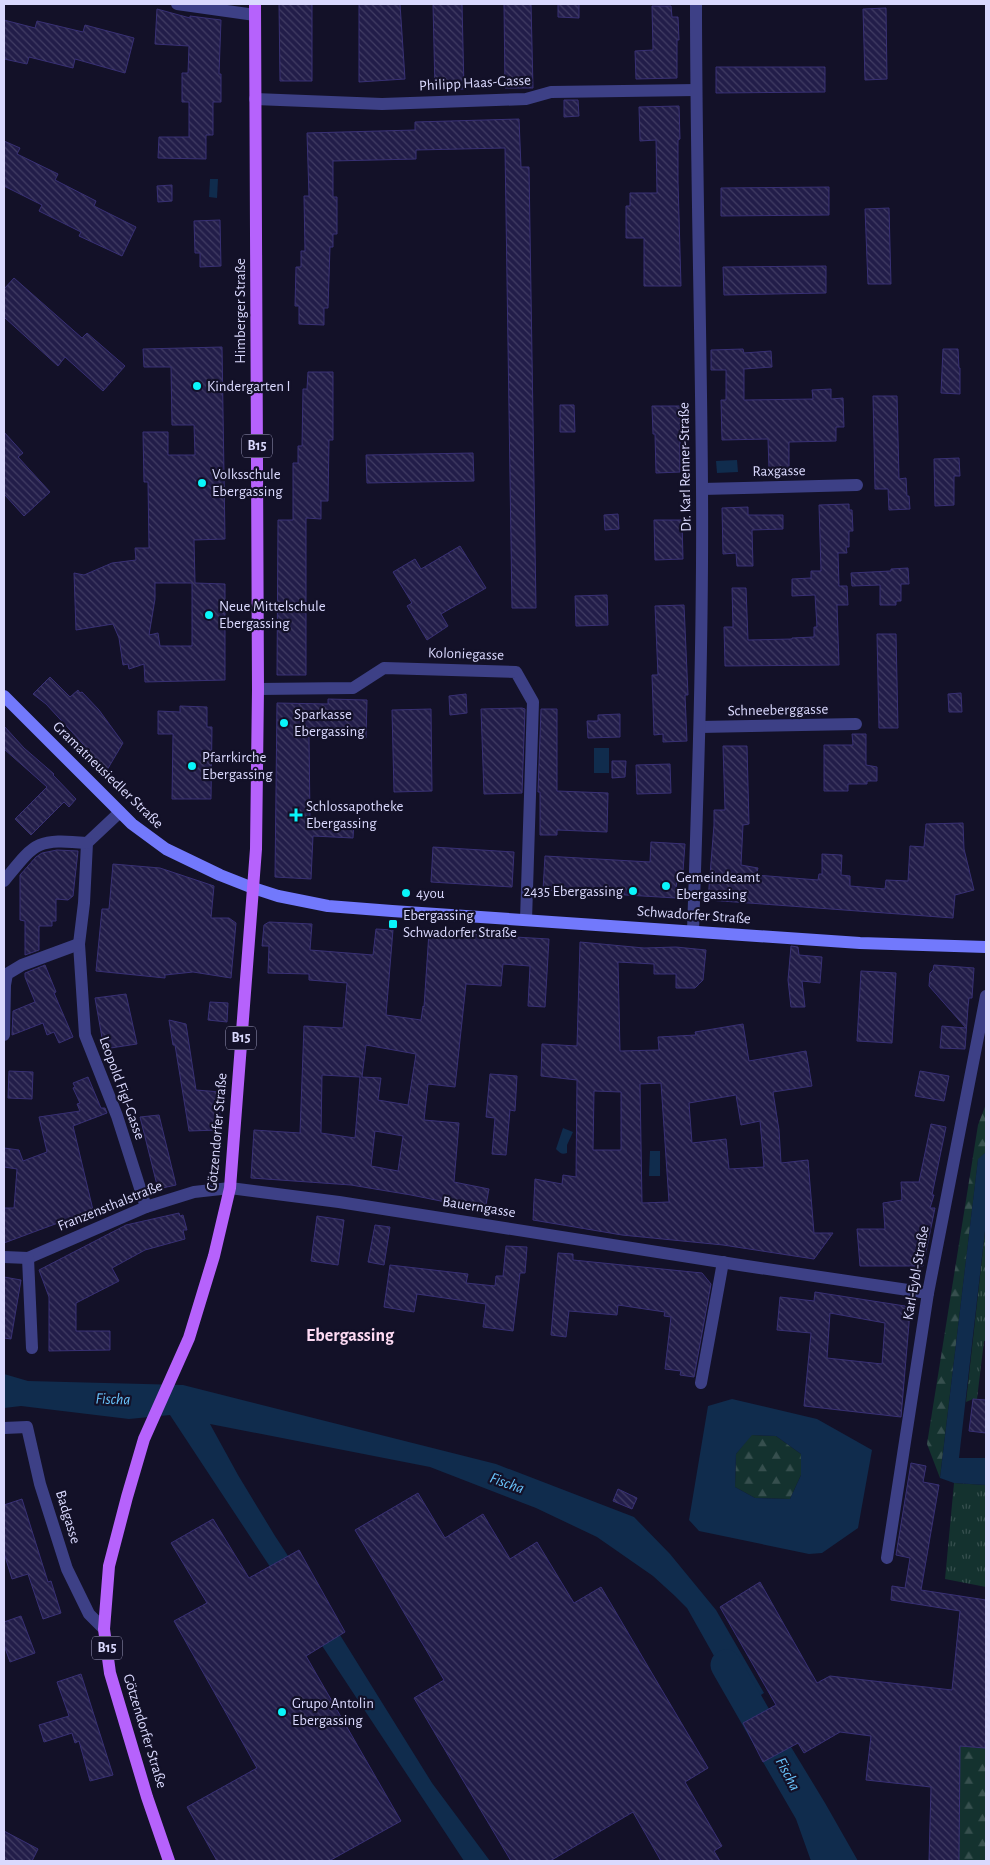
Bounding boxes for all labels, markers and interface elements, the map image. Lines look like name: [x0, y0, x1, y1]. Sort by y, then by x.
street label: Philipp Haas-Gasse: [419, 73, 531, 93]
street label: Himberger Straße: [233, 258, 248, 364]
place label: Kindergarten I: [207, 379, 291, 394]
marker: Kindergarten I: [191, 380, 203, 392]
street label: Dr. Karl Renner-Straße: [676, 402, 694, 532]
road number: B15: [242, 434, 272, 458]
street label: Raxgasse: [752, 463, 806, 479]
place label: Volksschule Ebergassing: [212, 467, 283, 499]
marker: Volksschule Ebergassing: [196, 477, 208, 489]
place label: Neue Mittelschule Ebergassing: [219, 599, 326, 631]
marker: Neue Mittelschule Ebergassing: [203, 609, 215, 621]
street label: Koloniegasse: [428, 645, 504, 663]
street label: Schneeberggasse: [728, 702, 829, 718]
place label: Sparkasse Ebergassing: [294, 707, 365, 739]
marker: Sparkasse Ebergassing: [278, 717, 290, 729]
street label: Gramatneusiedler Straße: [50, 719, 166, 831]
place label: Pfarrkirche Ebergassing: [202, 750, 273, 782]
marker: Pfarrkirche Ebergassing: [186, 760, 198, 772]
place label: Schlossapotheke Ebergassing: [306, 799, 404, 831]
marker: Schlossapotheke Ebergassing: [290, 809, 302, 821]
place label: Gemeindeamt Ebergassing: [676, 870, 760, 902]
marker: Gemeindeamt Ebergassing: [660, 880, 672, 892]
place label: 2435 Ebergassing: [524, 884, 624, 899]
marker: 2435 Ebergassing: [627, 885, 639, 897]
place label: 4you: [416, 886, 445, 901]
marker: 4you: [400, 887, 412, 899]
street label: Schwadorfer Straße: [637, 904, 751, 926]
place label: Ebergassing Schwadorfer Straße: [403, 908, 517, 940]
marker: Ebergassing Schwadorfer Straße: [387, 918, 399, 930]
road number: B15: [226, 1026, 256, 1050]
street label: Leopold Figl-Gasse: [96, 1034, 148, 1142]
street label: Götzendorfer Straße: [204, 1072, 230, 1192]
street label: Franzensthalstraße: [55, 1178, 165, 1234]
street label: Bauerngasse: [441, 1194, 517, 1220]
street label: Karl-Eybl-Straße: [900, 1225, 932, 1321]
district label: Ebergassing: [306, 1327, 395, 1345]
water label: Fischa: [95, 1390, 131, 1408]
water label: Fischa: [488, 1469, 526, 1497]
street label: Badgasse: [53, 1489, 83, 1545]
road number: B15: [92, 1636, 122, 1660]
street label: Götzendorfer Straße: [121, 1672, 170, 1790]
place label: Grupo Antolin Ebergassing: [292, 1696, 374, 1728]
marker: Grupo Antolin Ebergassing: [276, 1706, 288, 1718]
water label: Fischa: [773, 1755, 803, 1793]

